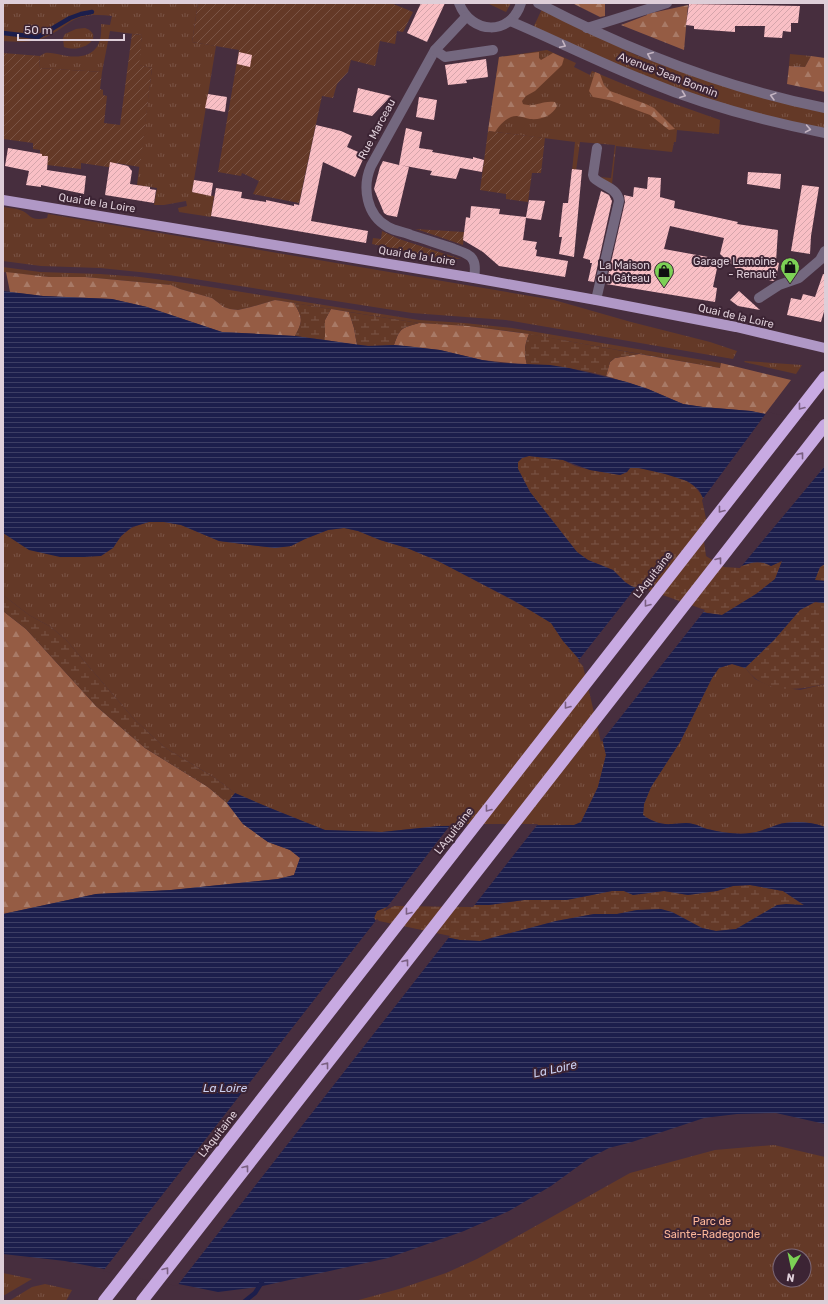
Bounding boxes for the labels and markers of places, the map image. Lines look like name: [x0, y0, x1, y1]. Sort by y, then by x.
place label: Garage Lemoine - Renault: [693, 255, 777, 281]
shop icon: Garage Lemoine - Renault: [779, 256, 801, 284]
place label: La Maison du Gâteau: [597, 259, 650, 285]
shop icon: La Maison du Gâteau: [653, 260, 675, 288]

